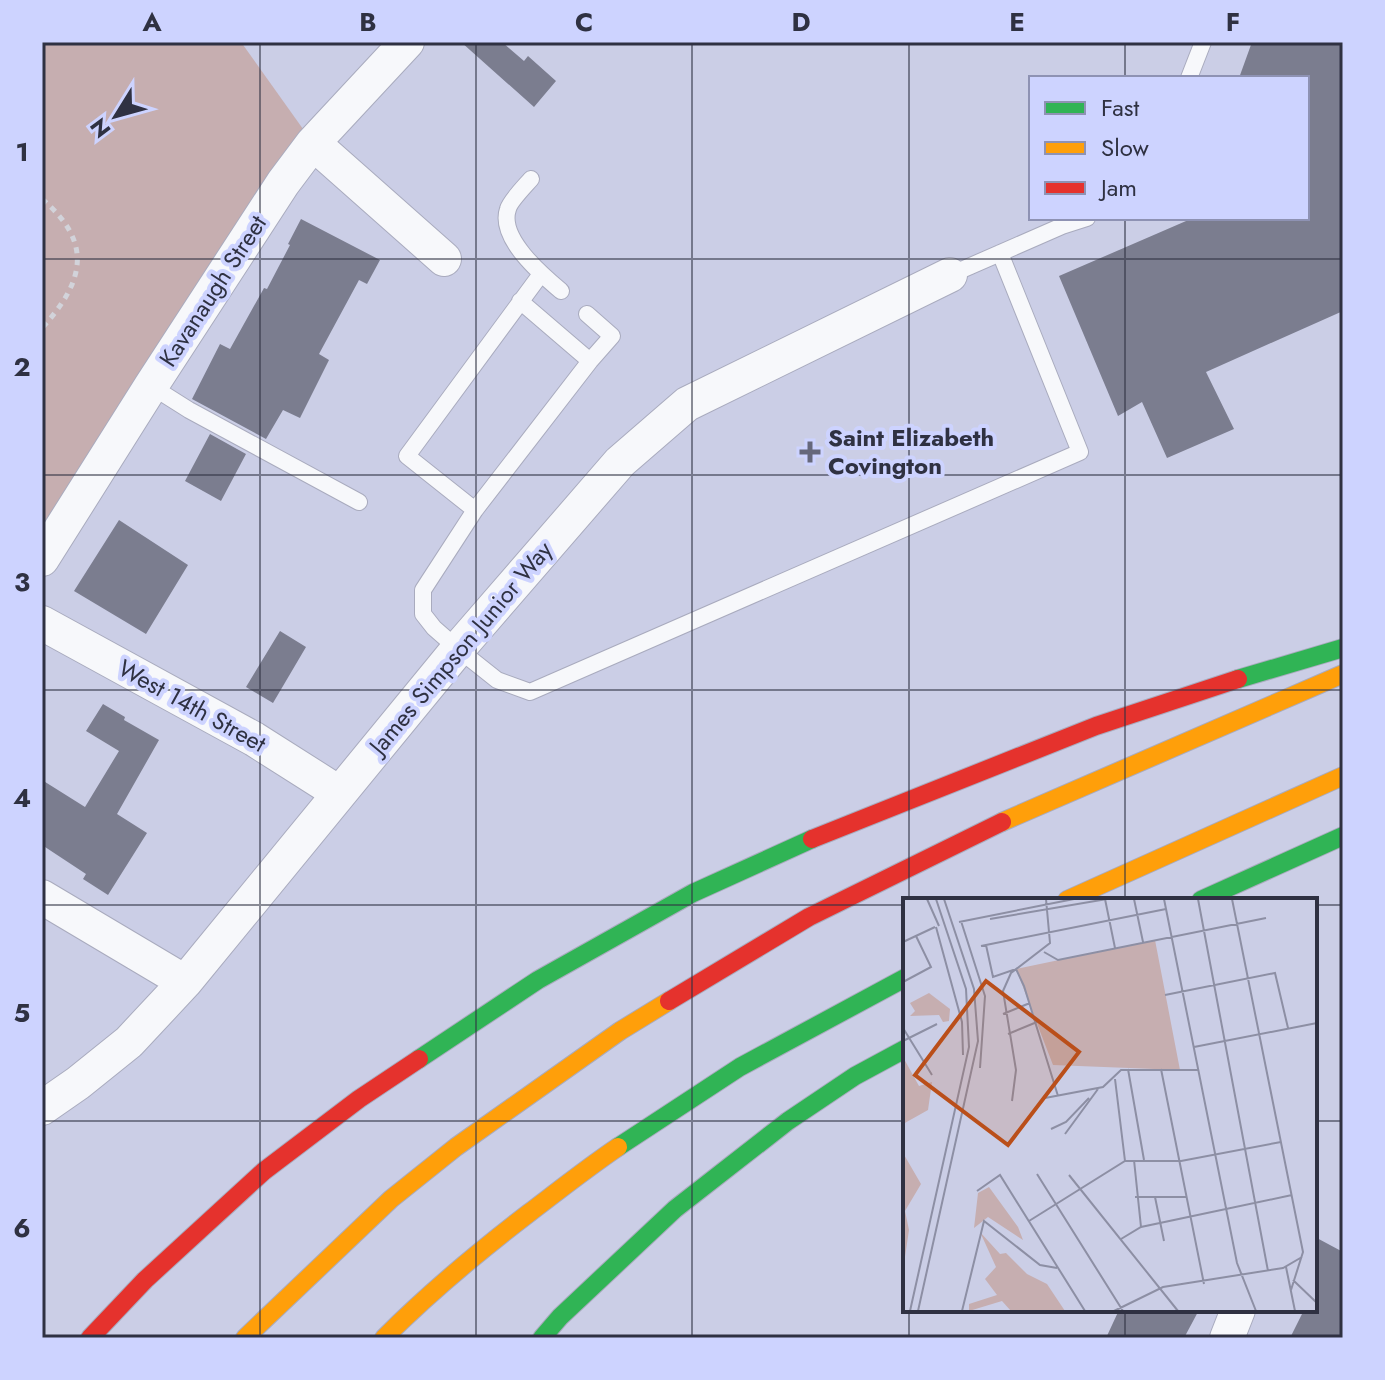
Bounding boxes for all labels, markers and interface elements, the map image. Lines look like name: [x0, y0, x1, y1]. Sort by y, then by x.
text: A: [141, 3, 162, 41]
text: B: [359, 3, 377, 41]
text: C: [575, 3, 593, 41]
text: D: [791, 3, 811, 41]
text: E: [1009, 3, 1025, 41]
text: F: [1226, 3, 1240, 41]
north arrow: [76, 76, 156, 156]
legend: [1029, 76, 1309, 220]
text: Fast: [1101, 90, 1139, 125]
text: N: [82, 111, 118, 145]
text: Slow: [1101, 130, 1149, 165]
text: 1: [15, 133, 29, 171]
text: Jam: [1098, 170, 1137, 205]
street label: Kavanaugh Street: [150, 208, 275, 373]
text: 2: [13, 348, 31, 386]
place label: Saint Elizabeth Covington: [828, 420, 994, 483]
marker: Saint Elizabeth Covington: [799, 441, 821, 463]
street label: James Simpson Junior Way: [359, 533, 561, 764]
text: 3: [14, 563, 30, 601]
street label: West 14th Street: [112, 650, 273, 761]
text: 4: [13, 779, 31, 817]
inset map: [903, 898, 1317, 1312]
text: 5: [14, 994, 30, 1032]
text: 6: [13, 1209, 31, 1247]

